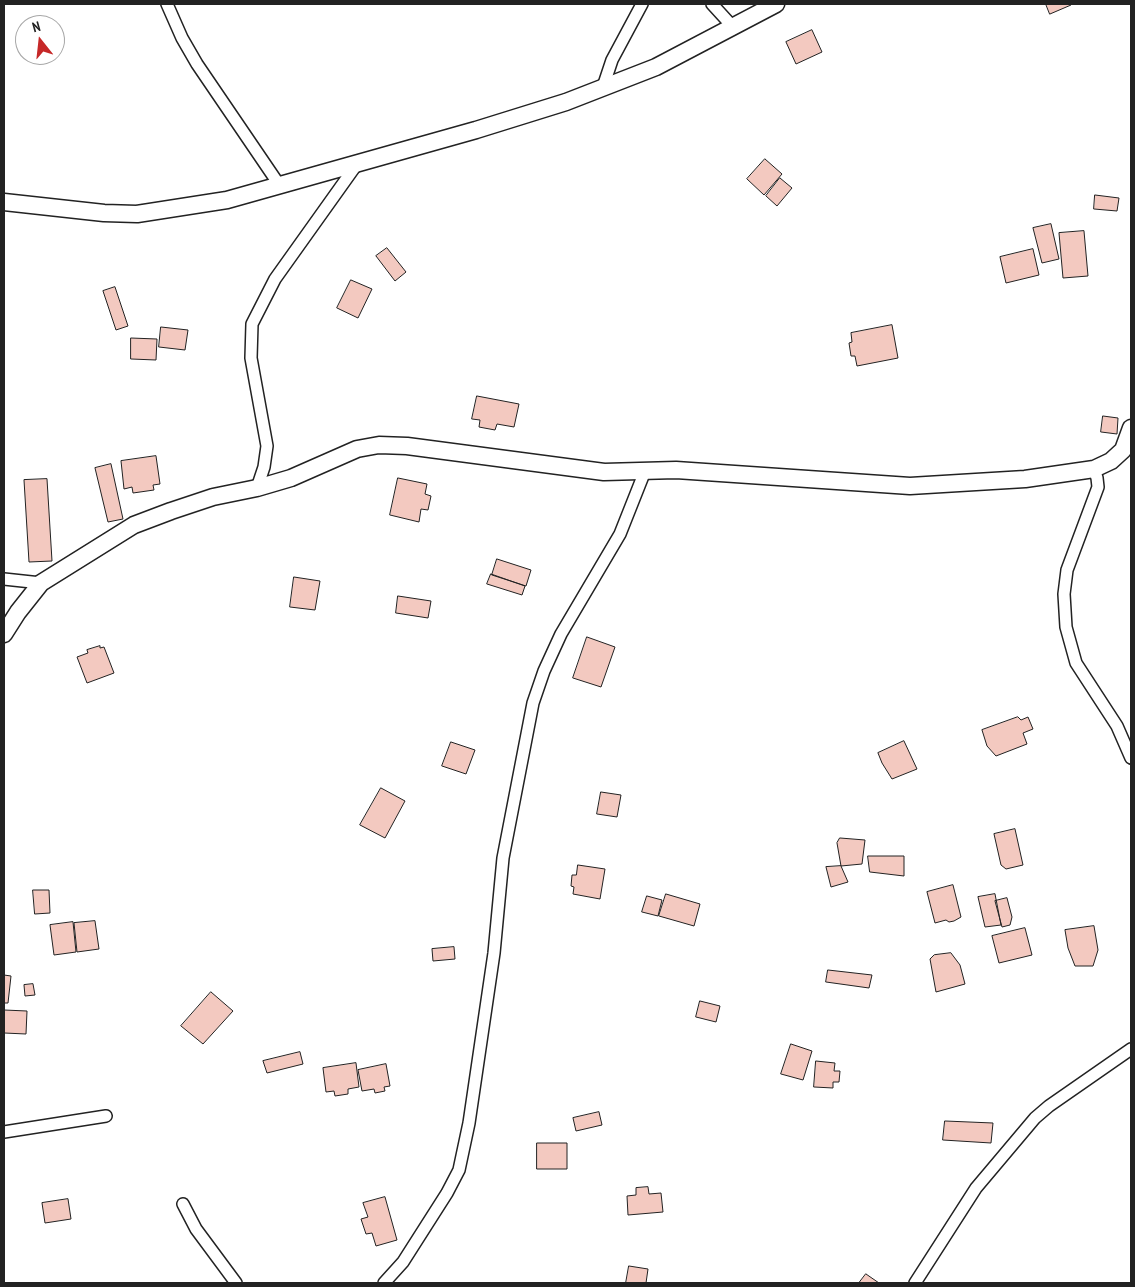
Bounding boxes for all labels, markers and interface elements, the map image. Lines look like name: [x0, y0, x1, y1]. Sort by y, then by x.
north arrow: [15, 15, 65, 65]
text: N: [30, 17, 42, 36]

